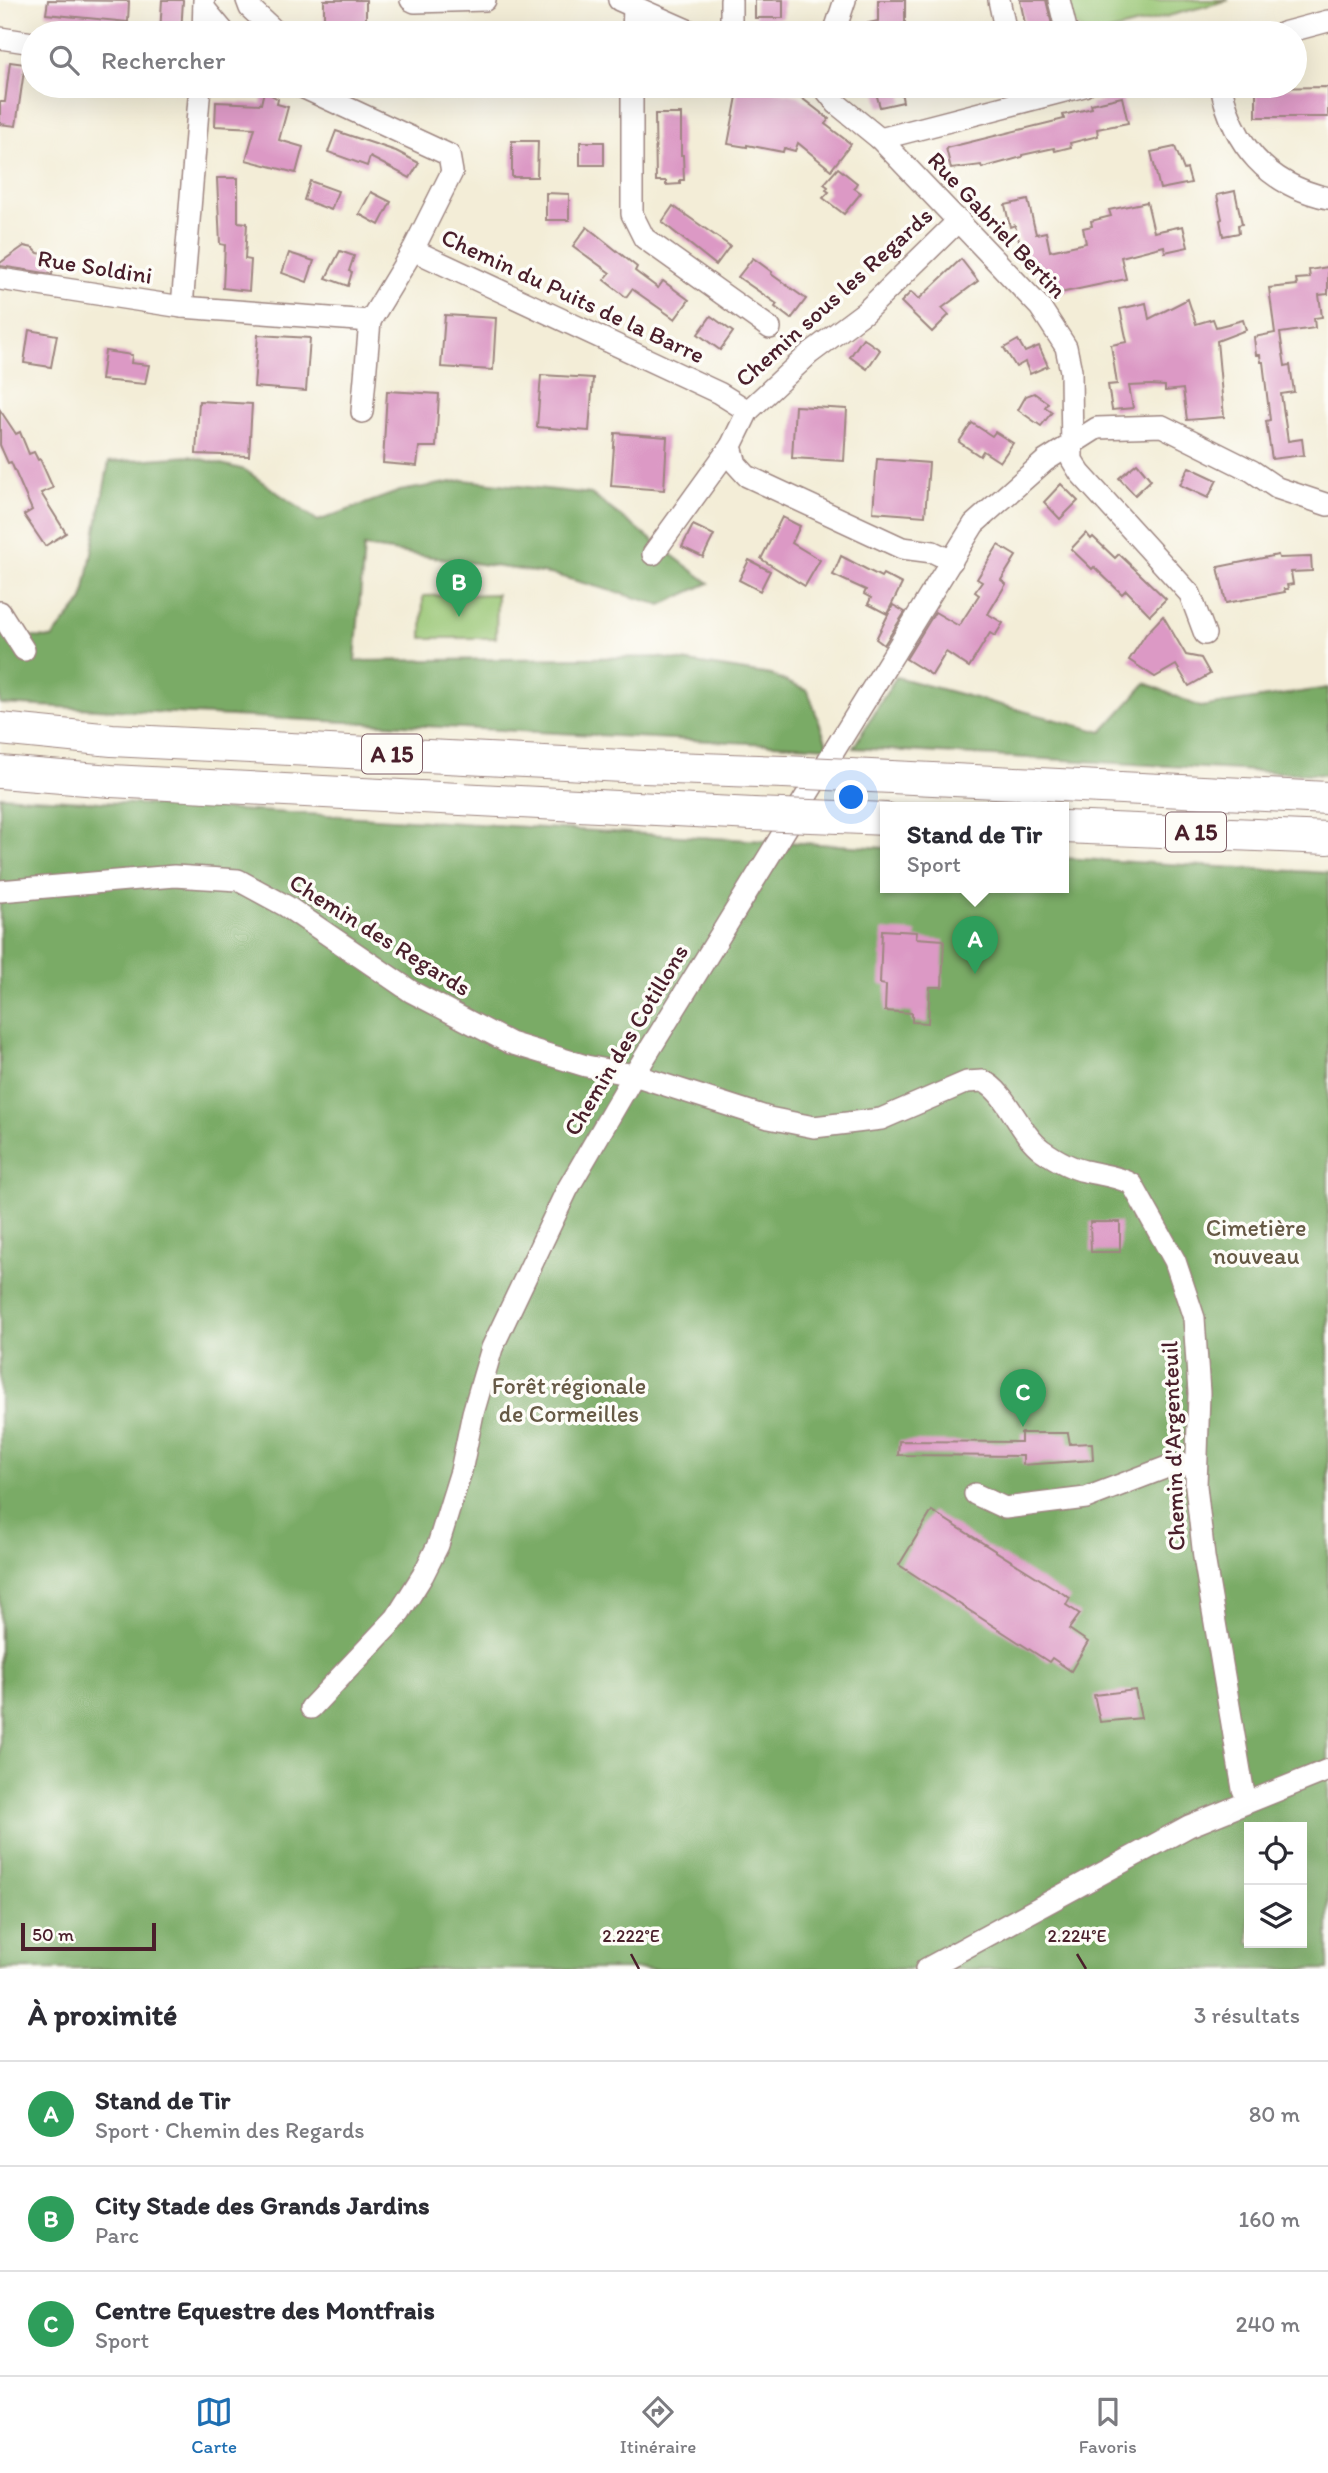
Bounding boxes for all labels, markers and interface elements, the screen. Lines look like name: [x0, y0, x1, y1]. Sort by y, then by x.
search box: [21, 21, 1307, 98]
icon: search: [45, 41, 83, 79]
text: Rechercher: [101, 44, 225, 76]
street label: Rue Gabriel Bertin: [922, 145, 1073, 304]
street label: Chemin sous les Regards: [729, 201, 938, 393]
street label: Chemin du Puits de la Barre: [437, 222, 710, 369]
street label: Rue Soldini: [36, 243, 155, 290]
pin: B: [436, 559, 482, 617]
road number: A 15: [362, 734, 422, 774]
your location: [834, 780, 868, 814]
popup: [880, 802, 1069, 893]
road number: A 15: [1166, 812, 1226, 852]
text: Stand de Tir: [907, 818, 1042, 850]
text: Sport: [907, 850, 961, 878]
street label: Chemin des Regards: [284, 867, 476, 1002]
pin: A: [952, 916, 998, 974]
street label: Chemin des Cotillons: [557, 939, 694, 1141]
park label: Cimetière nouveau: [1206, 1213, 1306, 1270]
street label: Chemin d'Argenteuil: [1154, 1340, 1191, 1552]
pin: C: [1000, 1369, 1046, 1427]
park label: Forêt régionale de Cormeilles: [492, 1371, 646, 1428]
map controls: [1244, 1822, 1307, 1948]
button: locate: [1244, 1822, 1307, 1885]
button: layers: [1244, 1885, 1307, 1948]
scale bar: [21, 1920, 156, 1952]
text: 50 m: [32, 1923, 74, 1946]
text: 2.222°E: [602, 1925, 660, 1947]
text: 2.224°E: [1048, 1925, 1107, 1947]
text: À proximité: [28, 1996, 177, 2033]
text: 3 résultats: [1194, 2001, 1300, 2029]
text: Stand de Tir: [95, 2084, 230, 2116]
text: A: [44, 2100, 58, 2128]
text: 80 m: [1249, 2100, 1300, 2128]
text: Sport · Chemin des Regards: [95, 2116, 365, 2144]
text: City Stade des Grands Jardins: [95, 2189, 430, 2221]
text: B: [44, 2205, 58, 2233]
text: 160 m: [1238, 2205, 1300, 2233]
text: Parc: [95, 2221, 139, 2249]
text: Centre Equestre des Montfrais: [95, 2294, 435, 2326]
text: C: [44, 2310, 58, 2338]
text: 240 m: [1235, 2310, 1300, 2338]
text: Sport: [95, 2326, 149, 2354]
tab: Carte: [191, 2393, 237, 2458]
tab: Itinéraire: [620, 2393, 696, 2458]
tab: Favoris: [1079, 2393, 1137, 2458]

